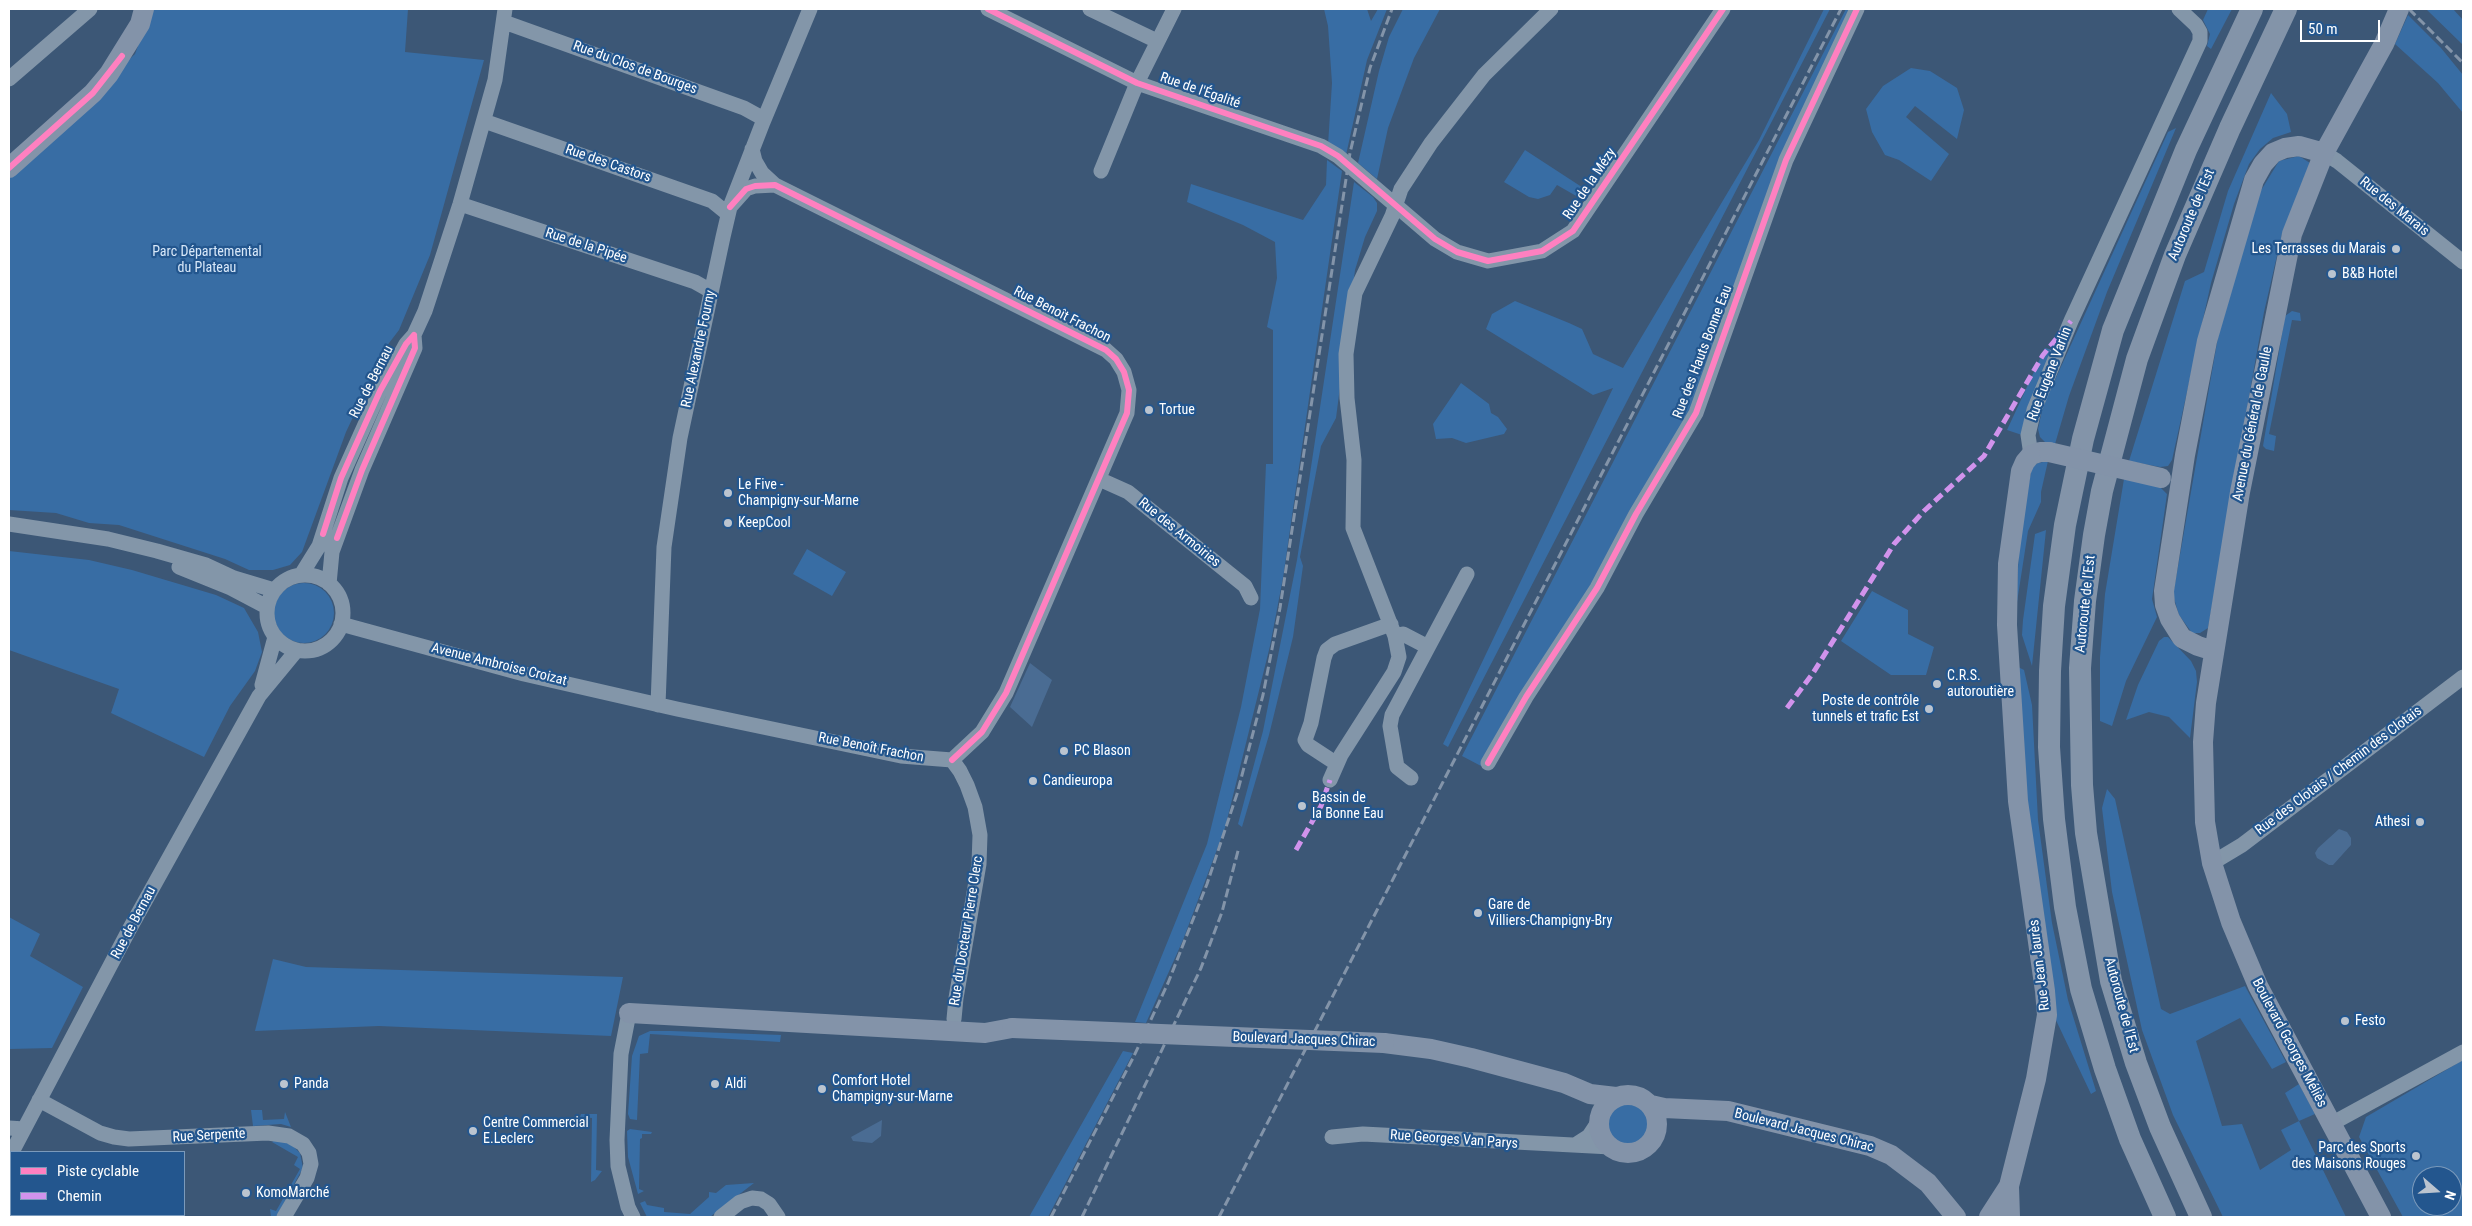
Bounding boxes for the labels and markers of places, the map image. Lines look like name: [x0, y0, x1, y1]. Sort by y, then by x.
place label: Les Terrasses du Marais: [2252, 241, 2386, 257]
marker: Les Terrasses du Marais: [2390, 243, 2402, 255]
place label: B&B Hotel: [2342, 266, 2398, 282]
marker: B&B Hotel: [2326, 268, 2338, 280]
place label: Tortue: [1159, 402, 1195, 418]
marker: Tortue: [1143, 404, 1155, 416]
place label: Le Five - Champigny-sur-Marne: [738, 477, 859, 510]
marker: Le Five - Champigny-sur-Marne: [722, 487, 734, 499]
place label: KeepCool: [738, 515, 791, 531]
marker: KeepCool: [722, 517, 734, 529]
place label: C.R.S. autoroutière: [1947, 668, 2014, 700]
marker: C.R.S. autoroutière: [1931, 678, 1943, 690]
place label: Poste de contrôle tunnels et trafic Est: [1812, 693, 1919, 726]
marker: Poste de contrôle tunnels et trafic Est: [1923, 703, 1935, 715]
place label: PC Blason: [1074, 743, 1131, 759]
marker: PC Blason: [1058, 745, 1070, 757]
place label: Candieuropa: [1043, 773, 1113, 789]
marker: Candieuropa: [1027, 775, 1039, 787]
place label: Bassin de la Bonne Eau: [1312, 790, 1384, 822]
marker: Bassin de la Bonne Eau: [1296, 800, 1308, 812]
place label: Athesi: [2375, 814, 2410, 830]
marker: Athesi: [2414, 816, 2426, 828]
place label: Gare de Villiers-Champigny-Bry: [1488, 897, 1612, 930]
marker: Gare de Villiers-Champigny-Bry: [1472, 907, 1484, 919]
place label: Festo: [2355, 1013, 2386, 1029]
marker: Festo: [2339, 1015, 2351, 1027]
place label: Comfort Hotel Champigny-sur-Marne: [832, 1073, 953, 1106]
place label: Panda: [294, 1076, 329, 1092]
place label: Aldi: [725, 1076, 746, 1092]
marker: Panda: [278, 1078, 290, 1090]
marker: Aldi: [709, 1078, 721, 1090]
marker: Comfort Hotel Champigny-sur-Marne: [816, 1083, 828, 1095]
place label: Centre Commercial E.Leclerc: [483, 1115, 589, 1148]
marker: Centre Commercial E.Leclerc: [467, 1125, 479, 1137]
place label: Parc des Sports des Maisons Rouges: [2292, 1140, 2406, 1172]
marker: Parc des Sports des Maisons Rouges: [2410, 1150, 2422, 1162]
place label: KomoMarché: [256, 1185, 329, 1201]
marker: KomoMarché: [240, 1187, 252, 1199]

